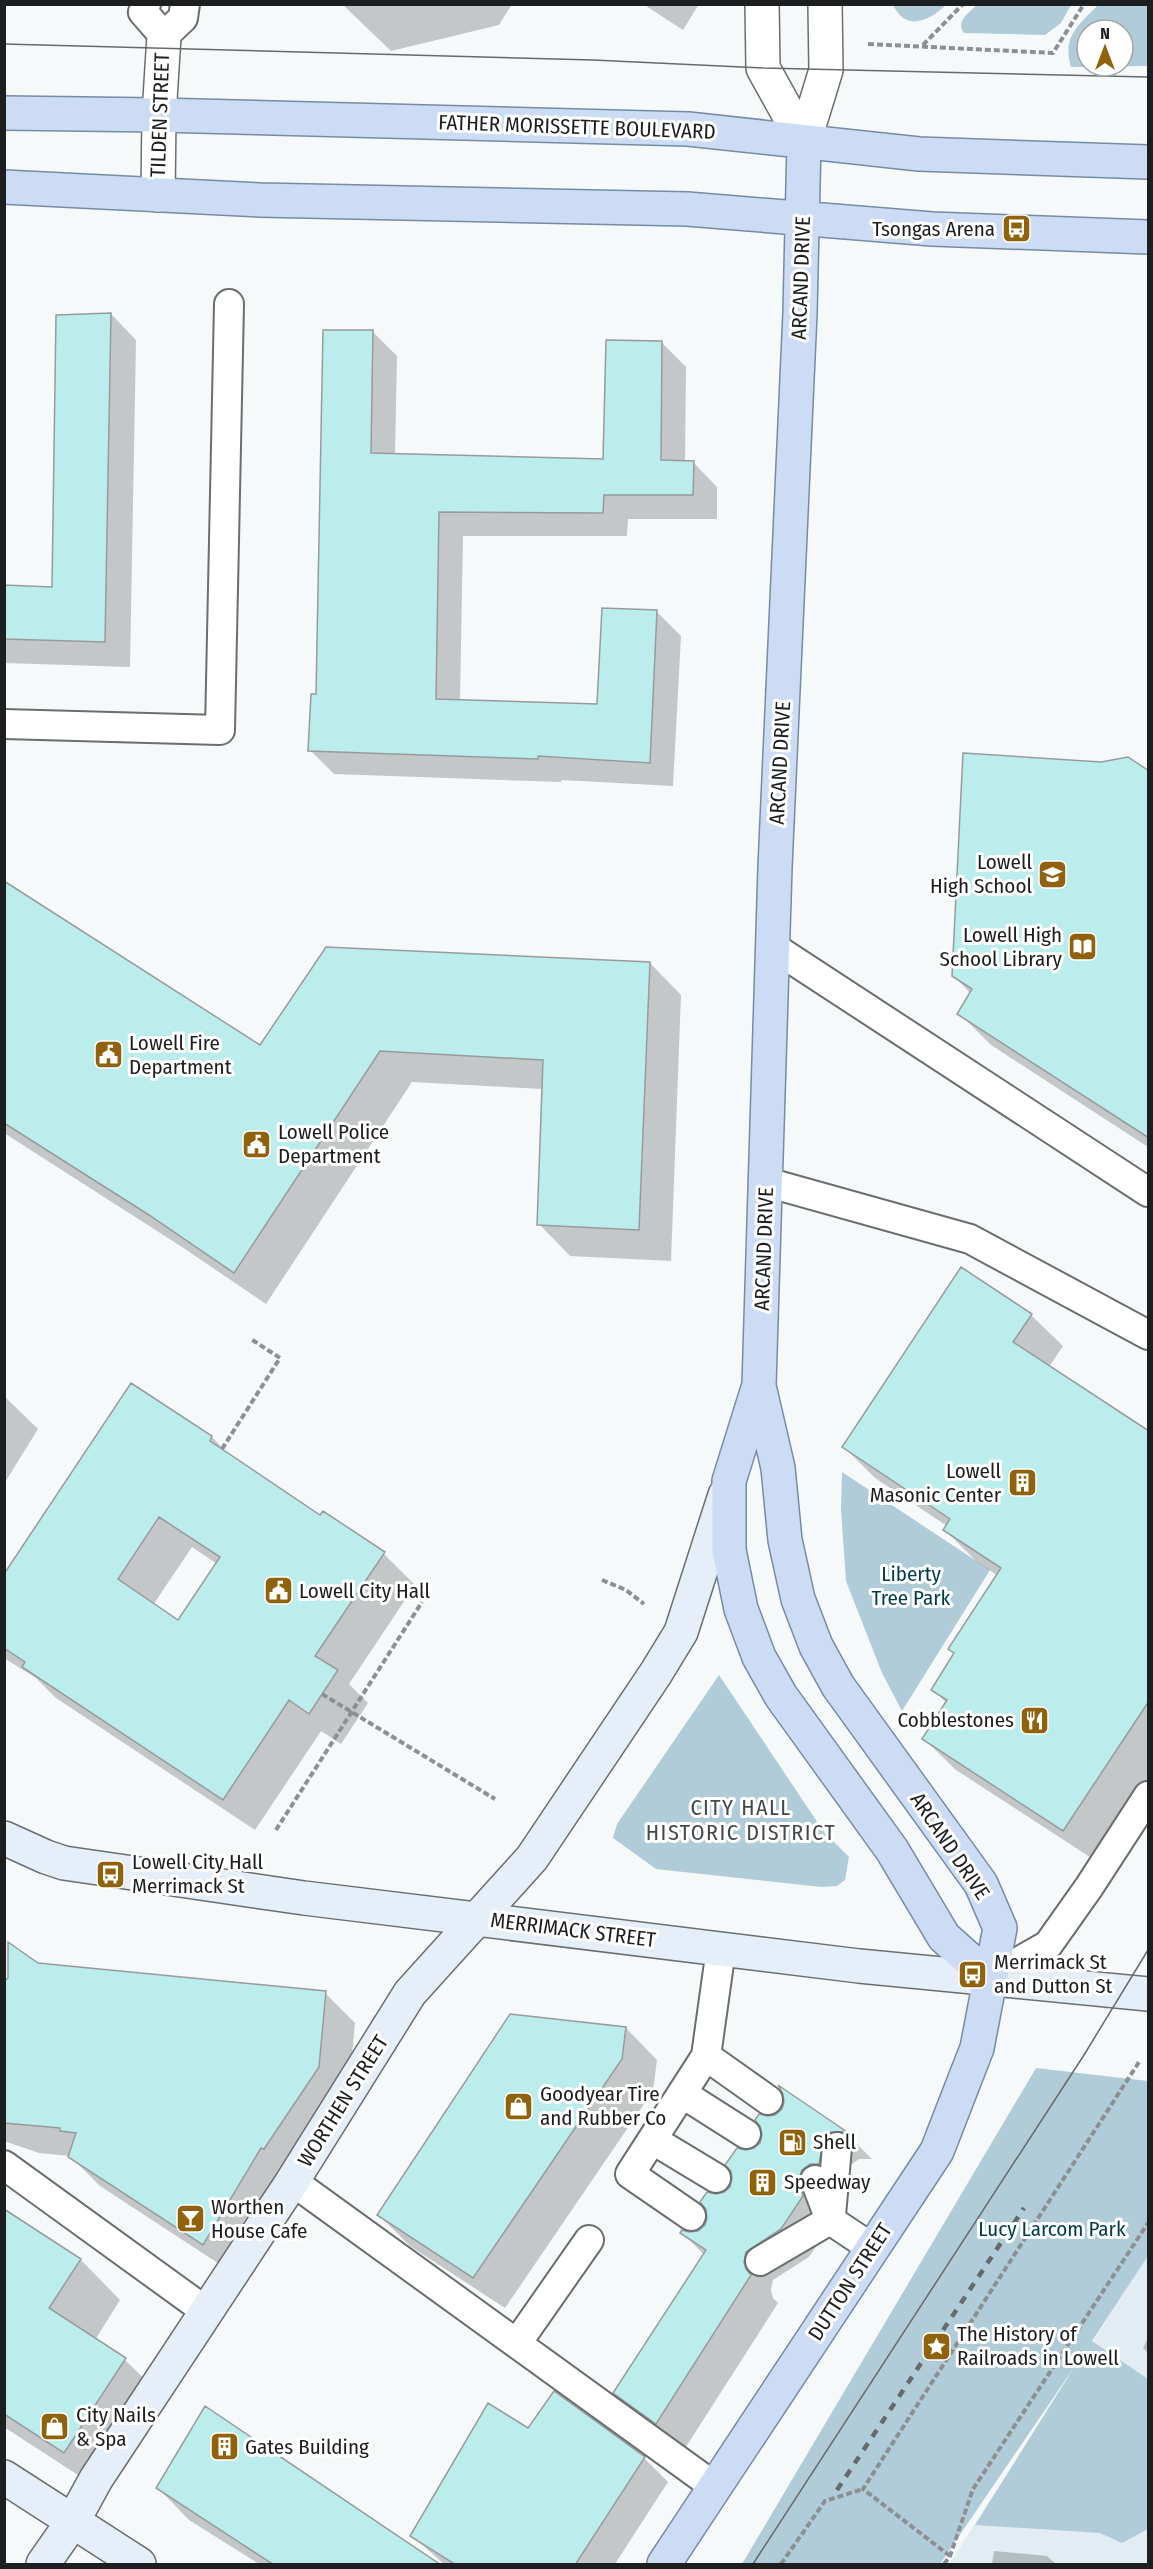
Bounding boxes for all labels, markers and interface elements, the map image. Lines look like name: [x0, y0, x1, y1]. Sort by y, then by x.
north arrow: [1075, 18, 1135, 78]
text: N: [1100, 24, 1110, 43]
street label: TILDEN STREET: [145, 52, 175, 178]
street label: FATHER MORISSETTE BOULEVARD: [438, 109, 716, 145]
bus stop icon: Tsongas Arena: [1000, 213, 1032, 245]
street label: ARCAND DRIVE: [786, 216, 816, 340]
place label: Tsongas Arena: [872, 216, 995, 242]
street label: ARCAND DRIVE: [764, 700, 796, 825]
place label: Lowell High School: [930, 849, 1032, 899]
school or university icon: Lowell High School: [1037, 858, 1069, 890]
place label: Lowell High School Library: [940, 922, 1063, 972]
library icon: Lowell High School Library: [1067, 931, 1099, 963]
place label: Lowell Fire Department: [129, 1030, 232, 1080]
public building icon: Lowell Fire Department: [92, 1039, 124, 1071]
place label: Lowell Police Department: [278, 1119, 389, 1169]
public building icon: Lowell Police Department: [241, 1128, 273, 1160]
street label: ARCAND DRIVE: [749, 1187, 779, 1311]
place label: Lowell Masonic Center: [870, 1458, 1002, 1508]
building icon: Lowell Masonic Center: [1006, 1467, 1038, 1499]
park label: Liberty Tree Park: [872, 1561, 951, 1611]
public building icon: Lowell City Hall: [262, 1575, 294, 1607]
place label: Lowell City Hall: [299, 1578, 430, 1604]
restaurant icon: Cobblestones: [1019, 1704, 1051, 1736]
place label: Cobblestones: [898, 1707, 1014, 1733]
street label: ARCAND DRIVE: [905, 1787, 995, 1905]
district label: CITY HALL HISTORIC DISTRICT: [646, 1794, 836, 1846]
place label: Lowell City Hall Merrimack St: [132, 1849, 263, 1899]
bus stop icon: Lowell City Hall Merrimack St: [95, 1858, 127, 1890]
street label: MERRIMACK STREET: [489, 1907, 657, 1953]
place label: Merrimack St and Dutton St: [994, 1949, 1113, 1999]
bus stop icon: Merrimack St and Dutton St: [957, 1958, 989, 1990]
street label: WORTHEN STREET: [292, 2030, 394, 2172]
place label: Goodyear Tire and Rubber Co: [540, 2081, 666, 2131]
shop icon: Goodyear Tire and Rubber Co: [503, 2090, 535, 2122]
fuel station icon: Shell: [776, 2126, 808, 2158]
place label: Shell: [813, 2129, 856, 2155]
building icon: Speedway: [747, 2166, 779, 2198]
place label: Speedway: [784, 2169, 871, 2195]
place label: Worthen House Cafe: [211, 2194, 307, 2244]
bar icon: Worthen House Cafe: [174, 2203, 206, 2235]
park label: Lucy Larcom Park: [978, 2216, 1126, 2242]
street label: DUTTON STREET: [802, 2218, 898, 2346]
place label: The History of Railroads in Lowell: [957, 2321, 1119, 2371]
place icon: The History of Railroads in Lowell: [920, 2330, 952, 2362]
place label: City Nails & Spa: [76, 2402, 156, 2452]
shop icon: City Nails & Spa: [39, 2411, 71, 2443]
building icon: Gates Building: [208, 2431, 240, 2463]
place label: Gates Building: [245, 2434, 369, 2460]

